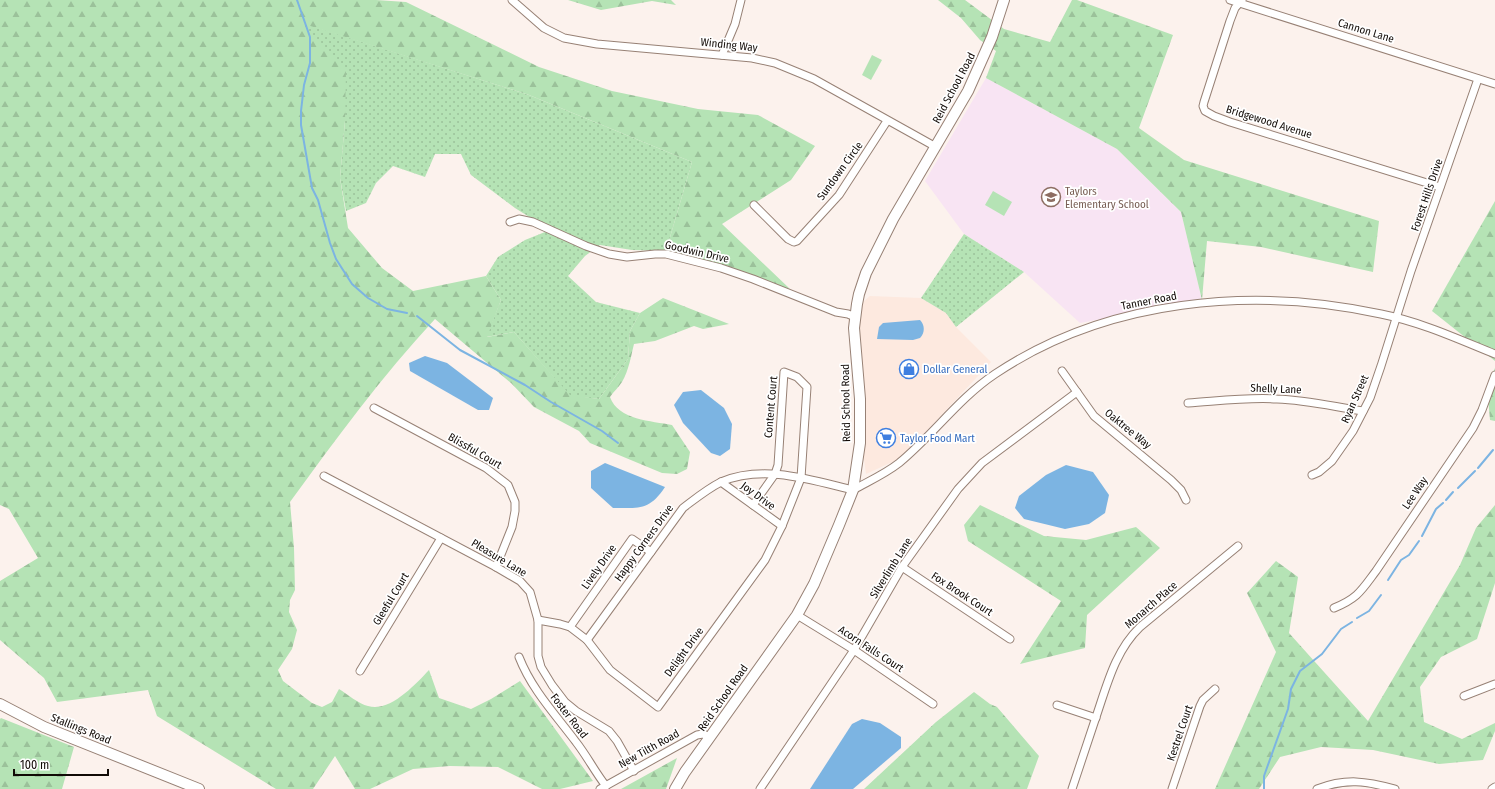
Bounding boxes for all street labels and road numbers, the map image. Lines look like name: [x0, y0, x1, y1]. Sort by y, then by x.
street label: Cannon Lane: [1336, 16, 1396, 46]
street label: Winding Way: [700, 36, 758, 54]
street label: Reid School Road: [930, 50, 978, 126]
street label: Bridgewood Avenue: [1224, 103, 1314, 141]
street label: Sundown Circle: [814, 139, 866, 203]
street label: Forest Hills Drive: [1409, 157, 1445, 233]
street label: Goodwin Drive: [664, 238, 730, 266]
street label: Tanner Road: [1120, 289, 1178, 313]
street label: Reid School Road: [839, 364, 853, 442]
street label: Ryan Street: [1339, 372, 1372, 425]
street label: Content Court: [762, 375, 780, 439]
street label: Shelly Lane: [1250, 382, 1302, 396]
street label: Oaktree Way: [1102, 406, 1154, 452]
street label: Blissful Court: [446, 430, 505, 472]
street label: Lee Way: [1400, 474, 1431, 512]
street label: Joy Drive: [738, 479, 778, 513]
street label: Happy Corners Drive: [612, 502, 676, 584]
street label: Silverlimb Lane: [867, 535, 915, 601]
street label: Pleasure Lane: [469, 536, 529, 580]
street label: Lively Drive: [579, 542, 619, 592]
street label: Fox Brook Court: [929, 569, 996, 619]
street label: Gleeful Court: [370, 570, 412, 628]
street label: Monarch Place: [1122, 579, 1180, 631]
street label: Acorn Falls Court: [836, 623, 906, 675]
street label: Delight Drive: [662, 625, 706, 679]
street label: Reid School Road: [695, 662, 751, 734]
street label: Foster Road: [548, 691, 590, 741]
street label: Kestrel Court: [1164, 703, 1196, 763]
street label: Stallings Road: [49, 711, 113, 747]
street label: New Tilth Road: [616, 727, 682, 771]

